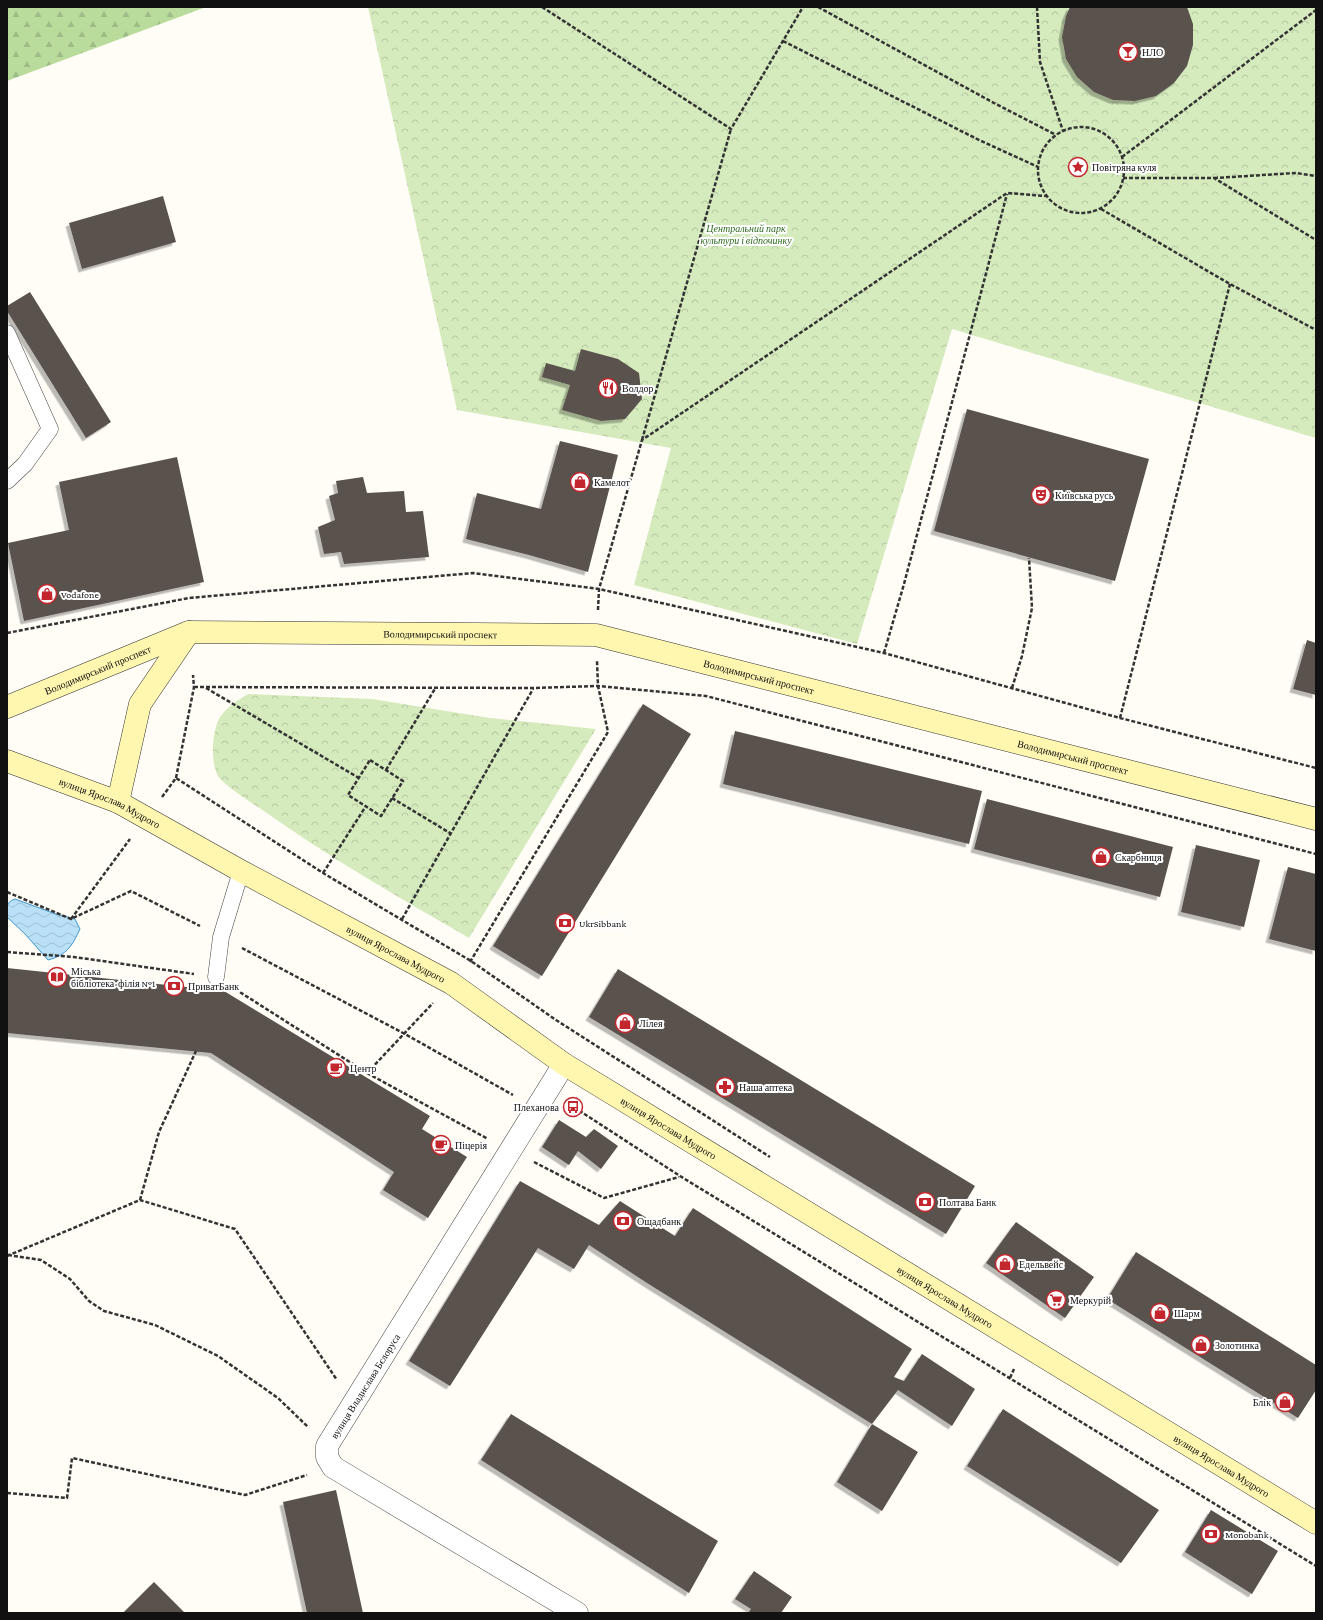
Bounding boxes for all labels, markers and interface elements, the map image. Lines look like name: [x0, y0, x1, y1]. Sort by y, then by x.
bar icon: НЛО: [1117, 41, 1139, 63]
place label: НЛО: [1142, 47, 1163, 58]
place icon: Повітряна куля: [1067, 156, 1089, 178]
place label: Повітряна куля: [1092, 162, 1157, 173]
park label: Центральний парк культури і відпочинку: [700, 223, 792, 246]
restaurant icon: Волдор: [597, 377, 619, 399]
place label: Волдор: [622, 383, 654, 394]
shop icon: Камелот: [569, 471, 591, 493]
place label: Камелот: [594, 477, 631, 488]
theatre icon: Київська русь: [1030, 484, 1052, 506]
place label: Київська русь: [1055, 490, 1114, 501]
shop icon: Vodafone: [36, 583, 58, 605]
place label: Vodafone: [61, 589, 99, 600]
street label: Володимирський проспект: [383, 628, 498, 640]
street label: Володимирський проспект: [43, 643, 153, 697]
street label: Володимирський проспект: [702, 658, 816, 697]
street label: Володимирський проспект: [1016, 738, 1130, 777]
street label: вулиця Ярослава Мудрого: [58, 776, 162, 831]
shop icon: Скарбниця: [1090, 846, 1112, 868]
place label: Скарбниця: [1115, 852, 1162, 863]
bank icon: UkrSibbank: [554, 912, 576, 934]
place label: UkrSibbank: [579, 918, 626, 929]
street label: вулиця Ярослава Мудрого: [345, 923, 447, 985]
library icon: Міська бібліотека-філія №1: [46, 966, 68, 988]
place label: Міська бібліотека-філія №1: [71, 966, 155, 989]
bank icon: ПриватБанк: [163, 975, 185, 997]
place label: ПриватБанк: [188, 981, 239, 992]
shop icon: Лілея: [614, 1012, 636, 1034]
place label: Лілея: [639, 1018, 663, 1029]
cafe icon: Центр: [325, 1057, 347, 1079]
place label: Центр: [350, 1063, 377, 1074]
pharmacy icon: Наша аптека: [714, 1076, 736, 1098]
place label: Наша аптека: [739, 1082, 793, 1093]
street label: вулиця Ярослава Мудрого: [619, 1095, 718, 1162]
bus stop icon: Плеханова: [562, 1096, 584, 1118]
place label: Плеханова: [514, 1102, 560, 1113]
cafe icon: Піцерія: [430, 1134, 452, 1156]
place label: Піцерія: [455, 1140, 488, 1151]
bank icon: Полтава Банк: [914, 1191, 936, 1213]
place label: Полтава Банк: [939, 1197, 996, 1208]
bank icon: Ощадбанк: [612, 1210, 634, 1232]
place label: Ощадбанк: [637, 1216, 681, 1227]
shop icon: Едельвейс: [994, 1253, 1016, 1275]
place label: Едельвейс: [1019, 1259, 1064, 1270]
street label: вулиця Ярослава Мудрого: [895, 1264, 995, 1330]
supermarket icon: Меркурій: [1045, 1289, 1067, 1311]
place label: Меркурій: [1070, 1295, 1112, 1306]
shop icon: Шарм: [1149, 1302, 1171, 1324]
place label: Шарм: [1174, 1308, 1200, 1319]
street label: вулиця Владислава Бєлоруса: [329, 1331, 403, 1441]
shop icon: Золотинка: [1190, 1334, 1212, 1356]
place label: Золотинка: [1215, 1340, 1260, 1351]
shop icon: Блік: [1274, 1391, 1296, 1413]
place label: Блік: [1253, 1397, 1271, 1408]
street label: вулиця Ярослава Мудрого: [1172, 1433, 1271, 1499]
bank icon: Monobank: [1200, 1523, 1222, 1545]
place label: Monobank: [1225, 1529, 1269, 1540]

